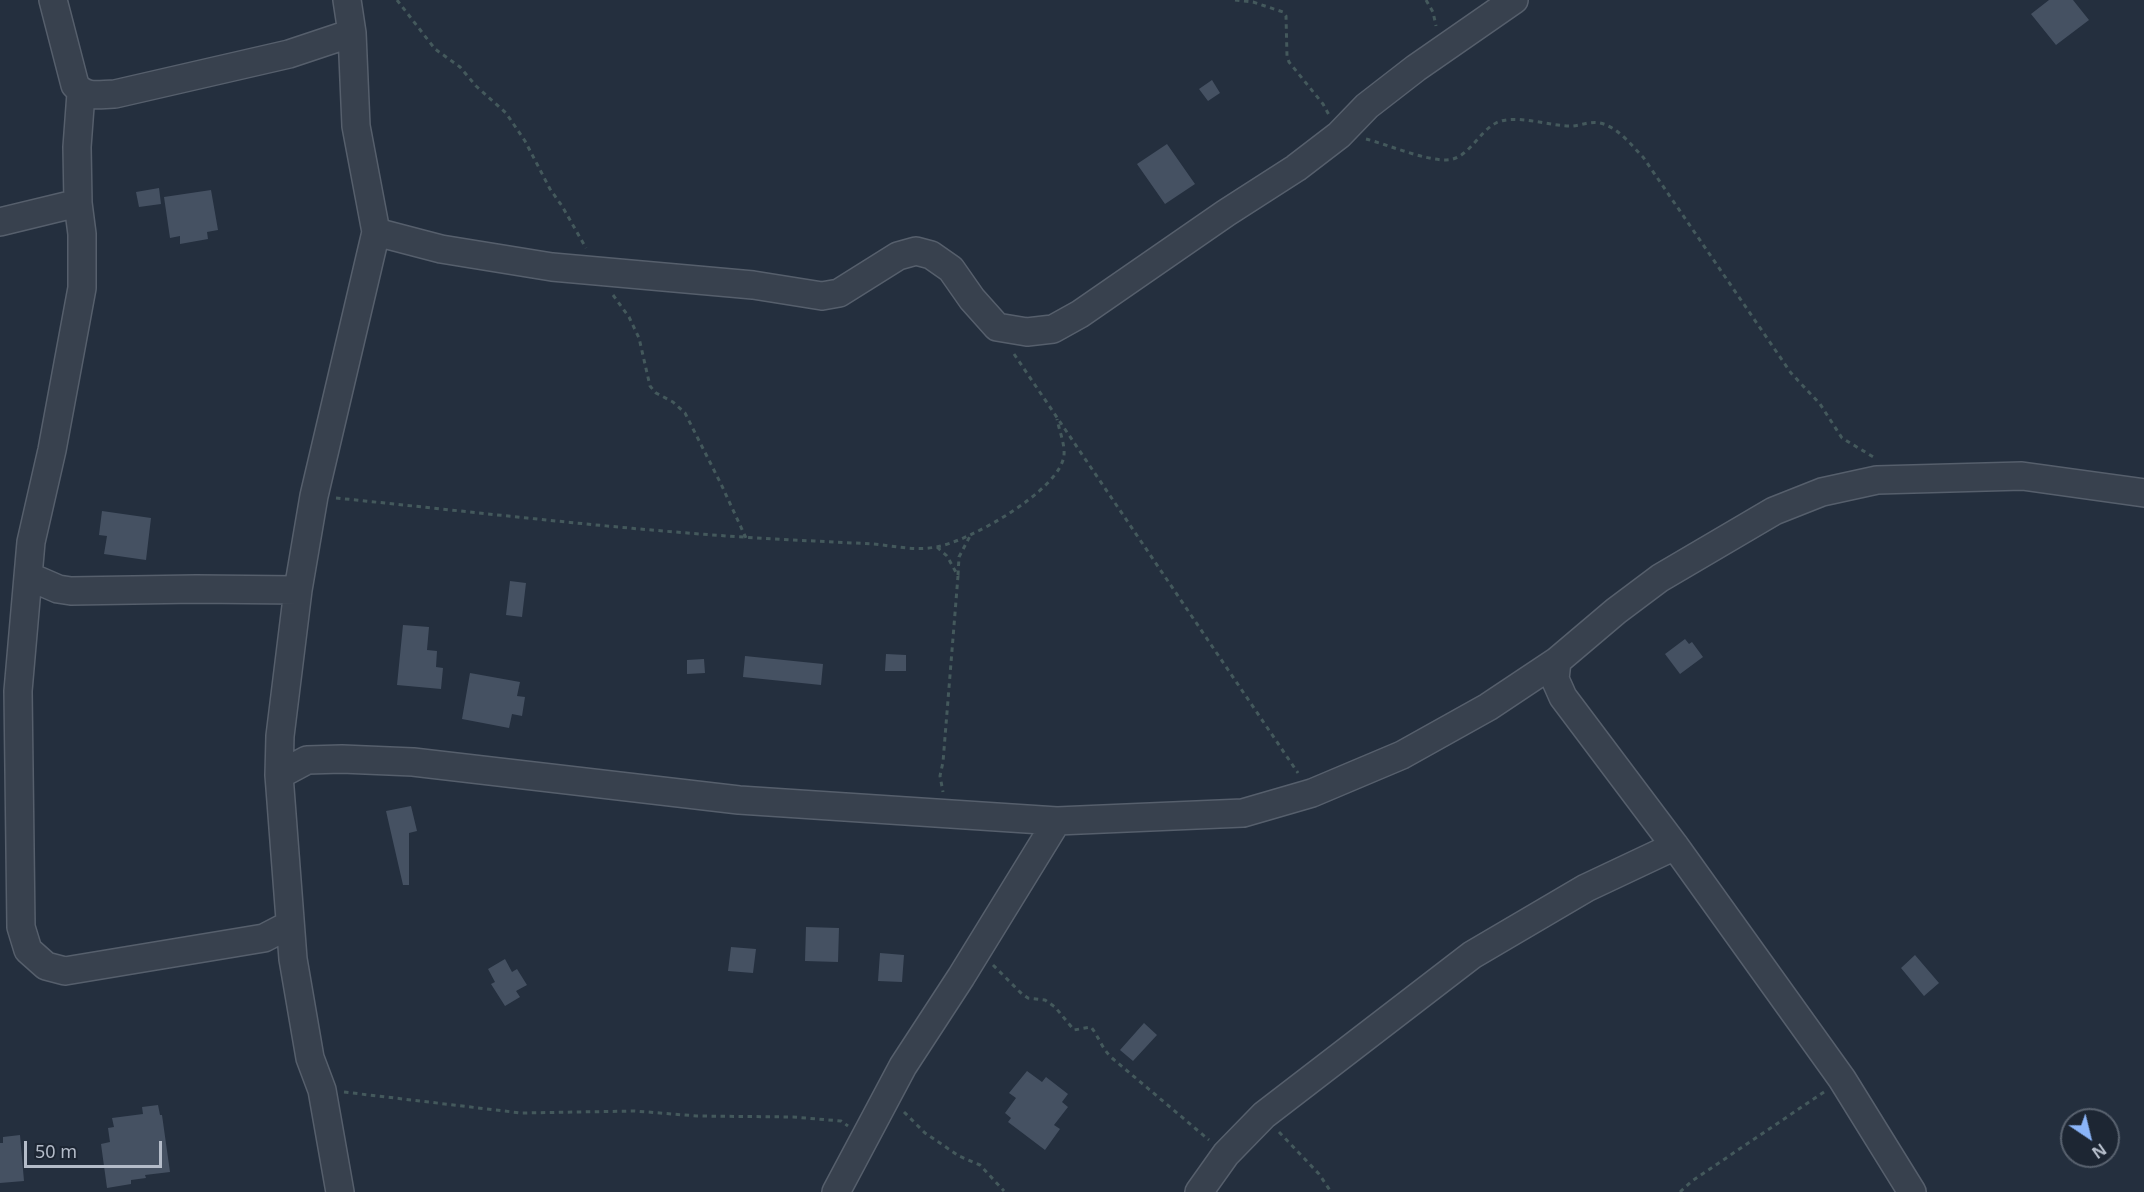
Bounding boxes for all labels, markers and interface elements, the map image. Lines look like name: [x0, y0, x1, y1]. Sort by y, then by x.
north arrow: [2060, 1108, 2120, 1168]
scale bar: [27, 1129, 165, 1167]
text: N: [2088, 1138, 2111, 1164]
text: 50 m: [35, 1139, 77, 1163]

